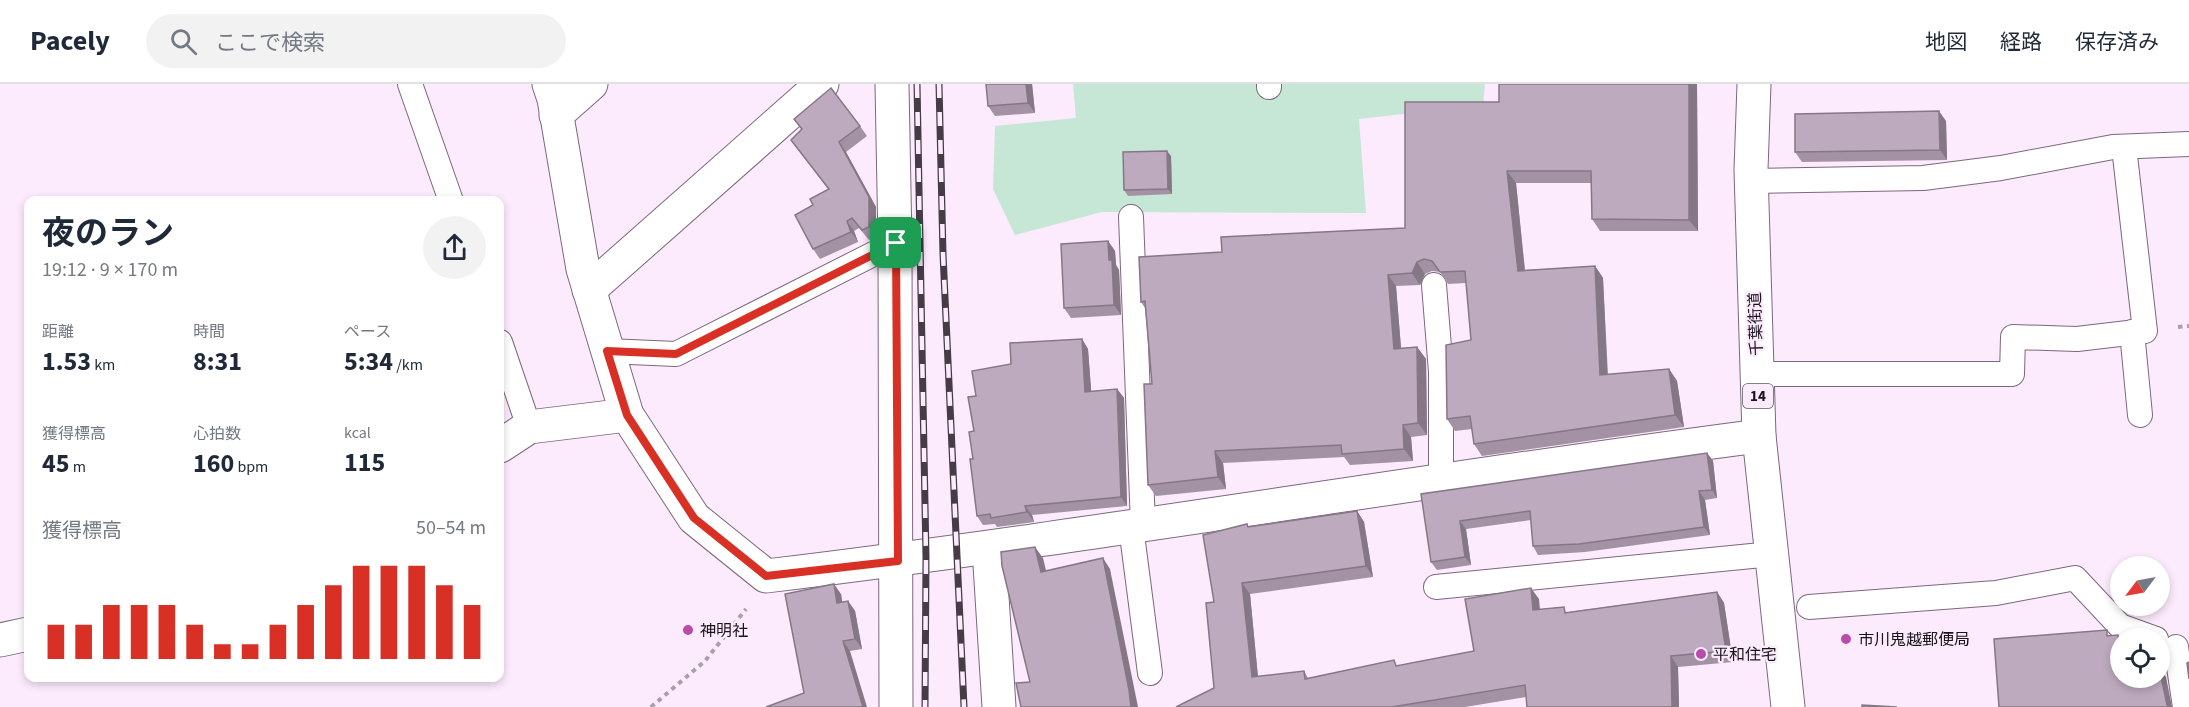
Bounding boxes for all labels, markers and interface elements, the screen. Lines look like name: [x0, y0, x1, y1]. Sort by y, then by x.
search box: [146, 14, 566, 68]
text: Pacely: [30, 21, 110, 61]
icon: search: [167, 25, 200, 58]
text: ここで検索: [215, 27, 325, 59]
text: 地図: [1925, 27, 1967, 57]
text: 経路: [2000, 27, 2042, 57]
text: 保存済み: [2075, 27, 2159, 57]
text: 夜のラン: [42, 210, 174, 257]
button: share: [423, 216, 486, 279]
pin: [870, 217, 921, 268]
icon: arrive: [879, 226, 912, 259]
text: 19:12 · 9 × 170 m: [42, 256, 178, 284]
street label: 千葉街道: [1744, 292, 1768, 356]
text: 距離: [42, 321, 74, 343]
text: 時間: [193, 321, 225, 343]
text: ペース: [344, 321, 391, 343]
text: 1.53: [42, 343, 91, 380]
text: 8:31: [193, 343, 242, 380]
text: 5:34: [344, 343, 393, 380]
text: km: [91, 354, 115, 376]
text: /km: [393, 354, 423, 376]
road number: 14: [1743, 384, 1773, 408]
text: kcal: [344, 422, 371, 444]
text: 獲得標高: [42, 423, 106, 445]
text: 心拍数: [193, 423, 241, 445]
text: 115: [344, 444, 385, 481]
text: 45: [42, 445, 69, 482]
text: 160: [193, 445, 234, 482]
text: m: [69, 456, 86, 478]
text: bpm: [234, 456, 268, 478]
text: 50–54 m: [416, 514, 486, 542]
text: 獲得標高: [42, 517, 122, 545]
north arrow: [2110, 556, 2170, 616]
map controls: [2110, 556, 2170, 688]
place label: 神明社: [700, 620, 748, 642]
marker: 神明社: [681, 623, 695, 637]
button: locate: [2110, 628, 2170, 688]
place label: 市川鬼越郵便局: [1858, 629, 1970, 651]
marker: 市川鬼越郵便局: [1839, 632, 1853, 646]
place label: 平和住宅: [1713, 644, 1777, 666]
marker: 平和住宅: [1694, 647, 1708, 661]

